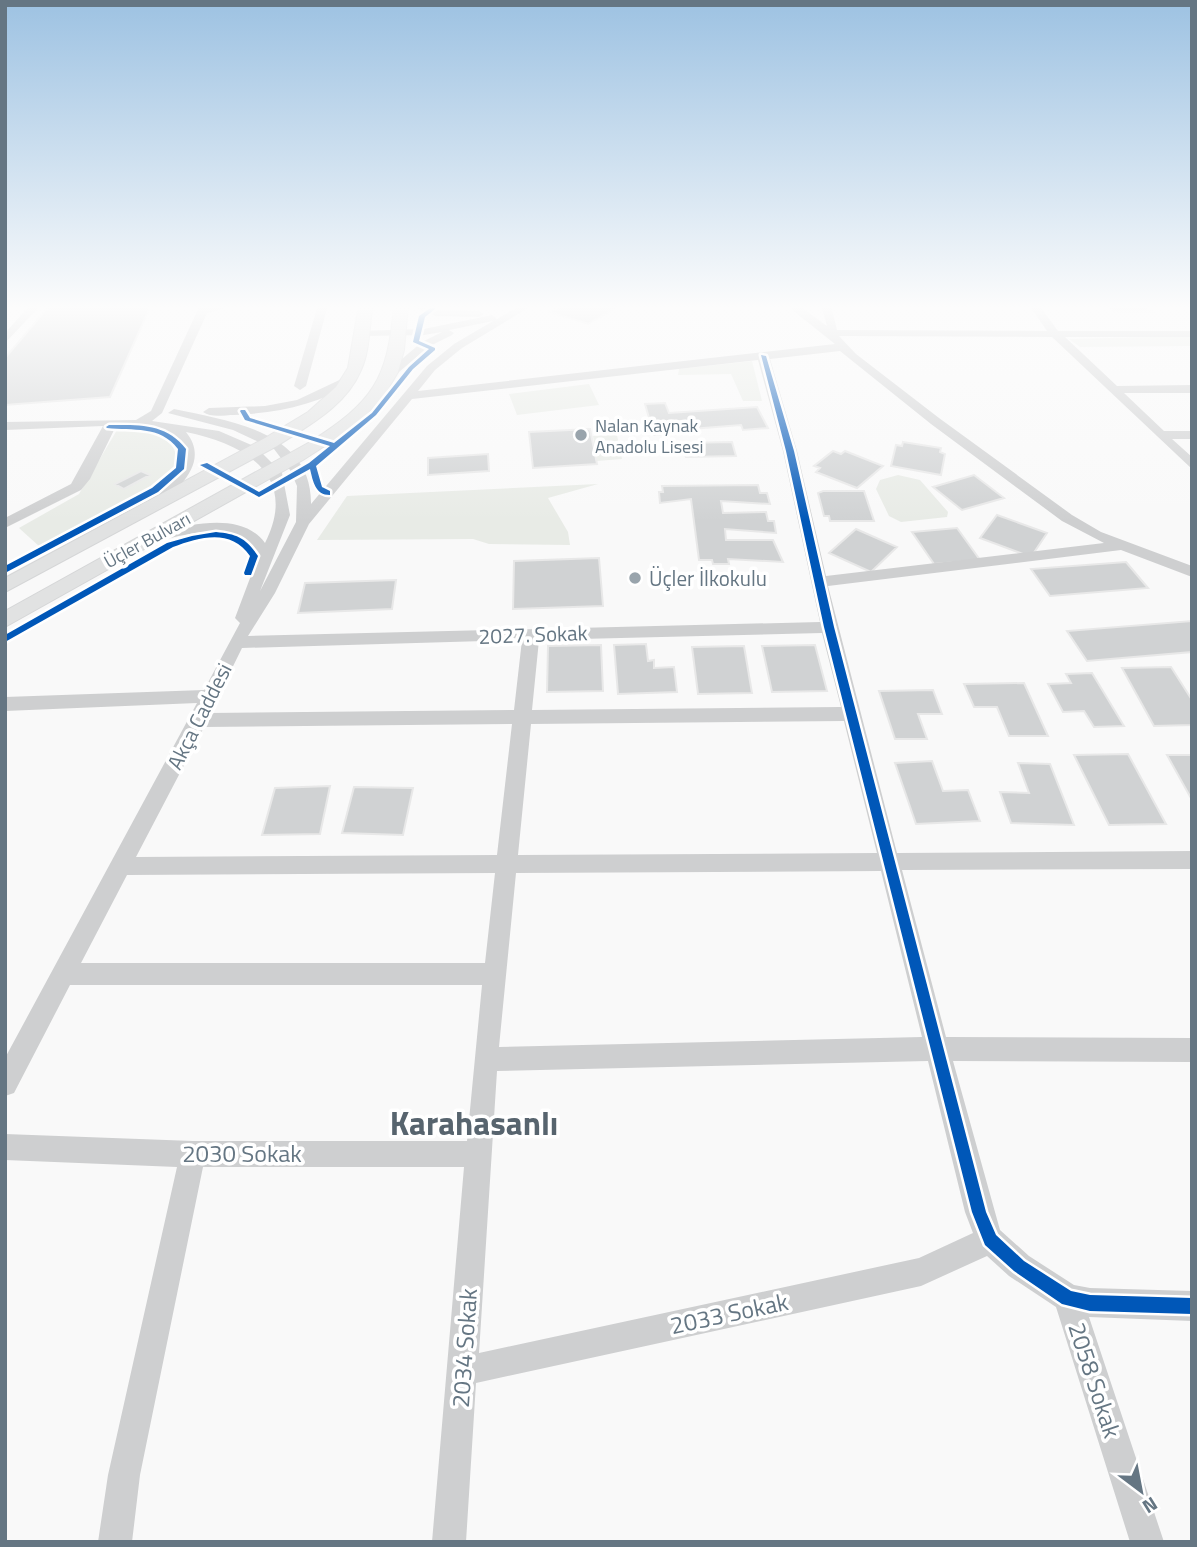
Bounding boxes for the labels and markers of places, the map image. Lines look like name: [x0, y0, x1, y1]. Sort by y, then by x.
place label: Nalan Kaynak Anadolu Lisesi: [595, 412, 703, 460]
marker: Nalan Kaynak Anadolu Lisesi: [573, 427, 589, 443]
place label: Üçler İlkokulu: [649, 562, 767, 594]
marker: Üçler İlkokulu: [627, 570, 643, 586]

